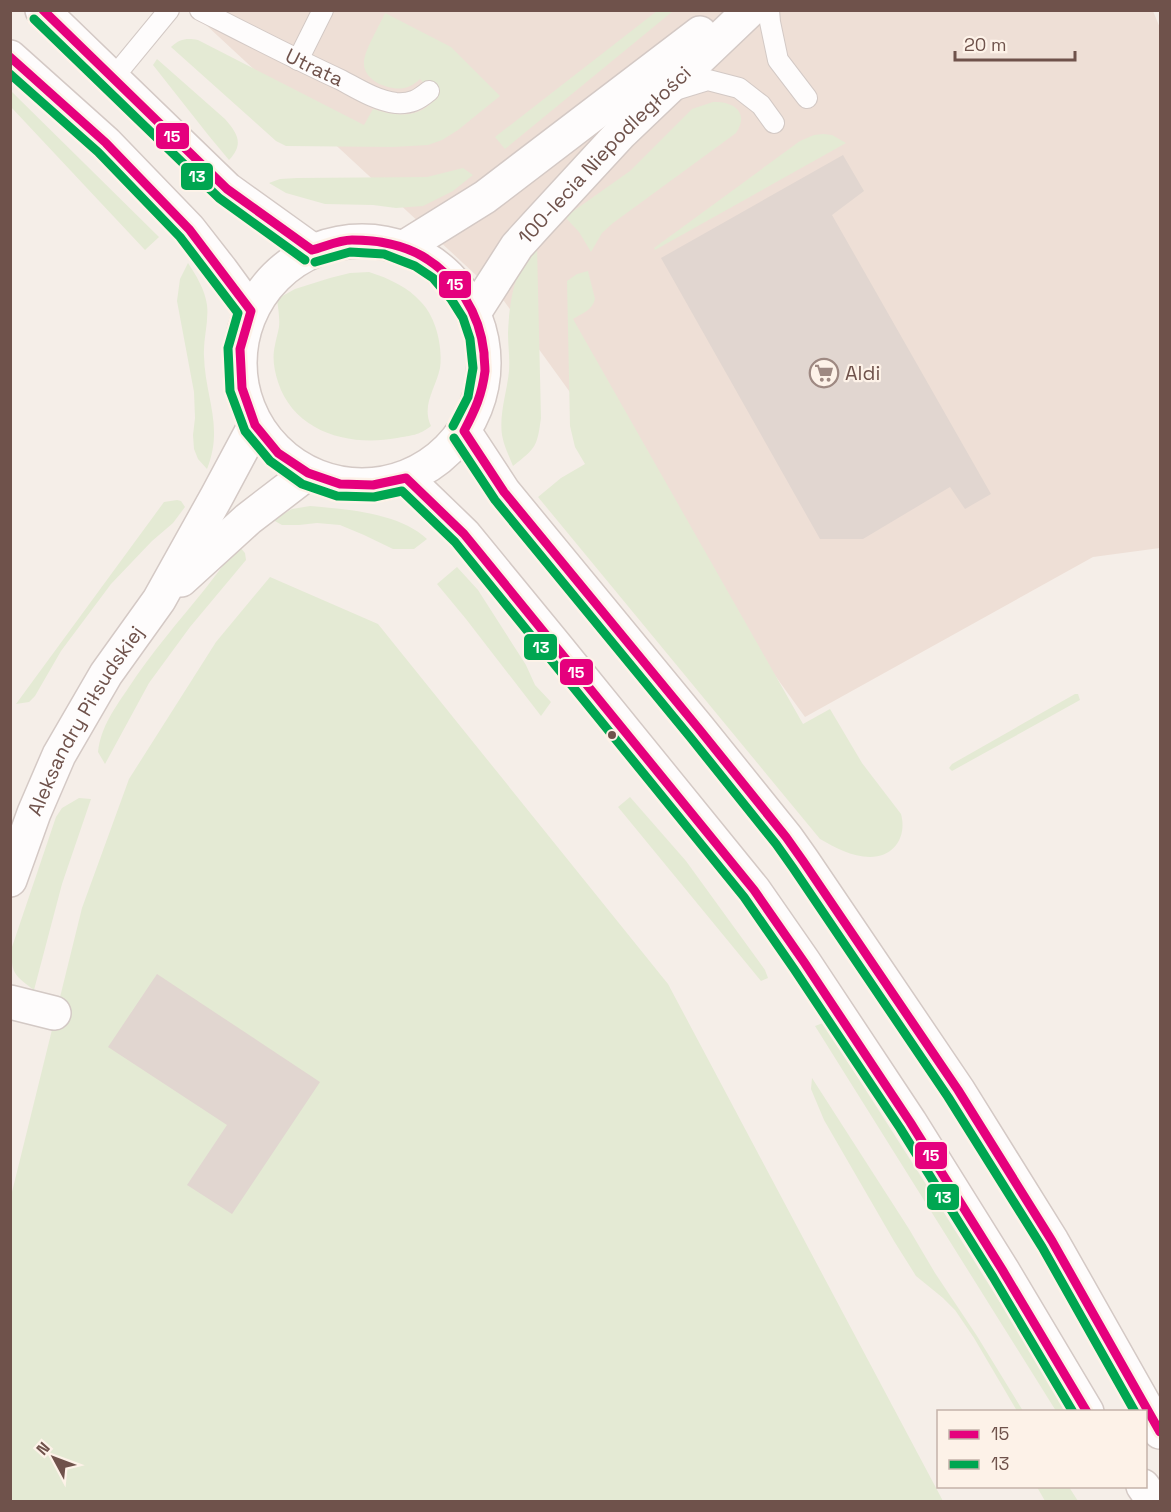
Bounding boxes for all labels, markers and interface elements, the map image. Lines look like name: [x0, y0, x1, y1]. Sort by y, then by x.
scale bar: [955, 24, 1075, 62]
text: 20 m: [964, 33, 1007, 56]
street label: Utrata: [281, 42, 348, 92]
street label: 100-lecia Niepodległości: [512, 60, 697, 249]
line badge: 15: [155, 122, 190, 150]
text: 15: [164, 126, 181, 147]
line badge: 13: [180, 162, 214, 191]
text: 13: [189, 166, 206, 187]
line badge: 15: [438, 270, 472, 299]
text: 15: [447, 274, 464, 295]
supermarket icon: Aldi: [808, 357, 840, 389]
place label: Aldi: [845, 360, 880, 386]
street label: Aleksandry Piłsudskiej: [21, 620, 149, 820]
line badge: 13: [523, 633, 558, 661]
text: 13: [533, 637, 550, 658]
line badge: 15: [559, 658, 594, 686]
text: 15: [568, 662, 585, 683]
unlabelled marker: [606, 729, 618, 741]
line badge: 15: [914, 1141, 948, 1170]
text: 15: [923, 1145, 940, 1166]
line badge: 13: [926, 1183, 960, 1211]
text: 13: [935, 1187, 952, 1208]
legend: [937, 1410, 1147, 1488]
text: 15: [991, 1422, 1009, 1445]
north arrow: [24, 1428, 84, 1488]
text: N: [32, 1438, 55, 1459]
text: 13: [991, 1452, 1009, 1475]

